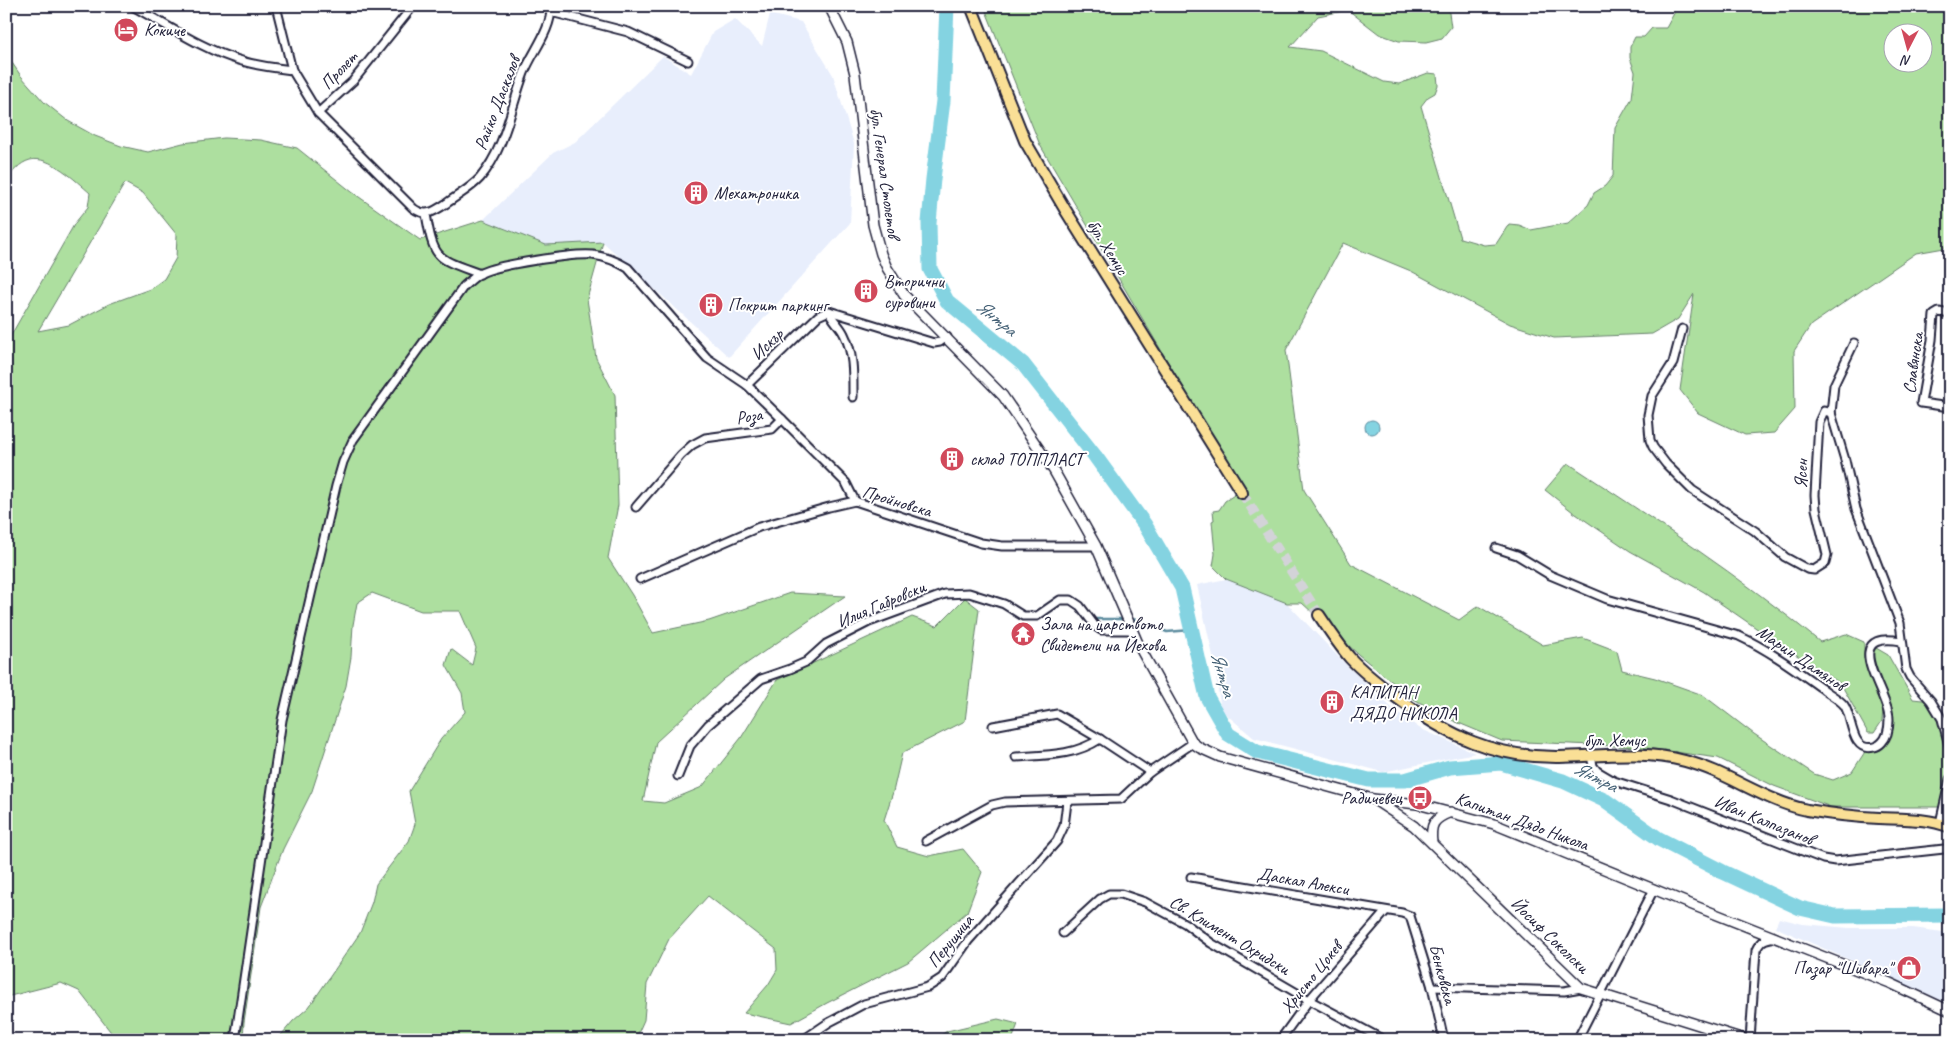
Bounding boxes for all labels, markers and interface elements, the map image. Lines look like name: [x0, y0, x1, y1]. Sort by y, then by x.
hotel icon: Кокиче: [113, 17, 139, 43]
place label: Кокиче: [144, 19, 186, 41]
north arrow: [1884, 22, 1934, 72]
street label: Пролет: [316, 45, 363, 94]
street label: Райко Даскалов: [469, 50, 526, 153]
text: N: [1899, 51, 1912, 69]
street label: бул. Генерал Столетов: [865, 107, 906, 244]
building icon: Мехатроника: [683, 180, 709, 206]
place label: Мехатроника: [714, 182, 800, 204]
street label: бул. Хемус: [1082, 215, 1134, 279]
place label: Вторични суровини: [884, 270, 945, 313]
building icon: Вторични суровини: [853, 278, 879, 304]
building icon: Покрит паркинг: [698, 292, 724, 318]
place label: Покрит паркинг: [728, 294, 830, 316]
water label: Янтра: [971, 294, 1023, 342]
street label: Искър: [746, 322, 789, 365]
street label: Славянска: [1898, 329, 1928, 395]
street label: Роза: [734, 403, 766, 430]
building icon: склад ТОППЛАСТ: [939, 446, 965, 472]
place label: склад ТОППЛАСТ: [970, 448, 1088, 470]
street label: Ясен: [1789, 457, 1813, 489]
street label: Пройновска: [860, 480, 936, 522]
street label: Илия Габровски: [833, 575, 930, 633]
place label: Зала на царството Свидетели на Йехова: [1040, 613, 1167, 656]
street label: Марин Дамянов: [1752, 620, 1852, 697]
temple icon: Зала на царството Свидетели на Йехова: [1010, 621, 1036, 647]
water label: Янтра: [1205, 649, 1242, 701]
place label: КАПИТАН ДЯДО НИКОЛА: [1350, 681, 1458, 724]
building icon: КАПИТАН ДЯДО НИКОЛА: [1319, 689, 1345, 715]
street label: бул. Хемус: [1584, 729, 1646, 751]
water label: Янтра: [1570, 756, 1623, 799]
bus stop icon: Радичевец: [1407, 785, 1433, 811]
place label: Радичевец: [1341, 787, 1404, 809]
street label: Капитан Дядо Никола: [1453, 787, 1593, 856]
street label: Иван Калпазанов: [1711, 790, 1821, 853]
street label: Даскал Алекси: [1256, 862, 1352, 900]
street label: Св. Климент Охридски: [1166, 890, 1295, 980]
street label: Йосиф Соколски: [1506, 892, 1594, 978]
street label: Перущица: [922, 909, 979, 972]
street label: Христо Цокев: [1275, 935, 1348, 1017]
street label: Бенковска: [1424, 942, 1462, 1008]
shop icon: Пазар ''Шивара'': [1896, 955, 1922, 981]
place label: Пазар ''Шивара'': [1794, 957, 1896, 980]

